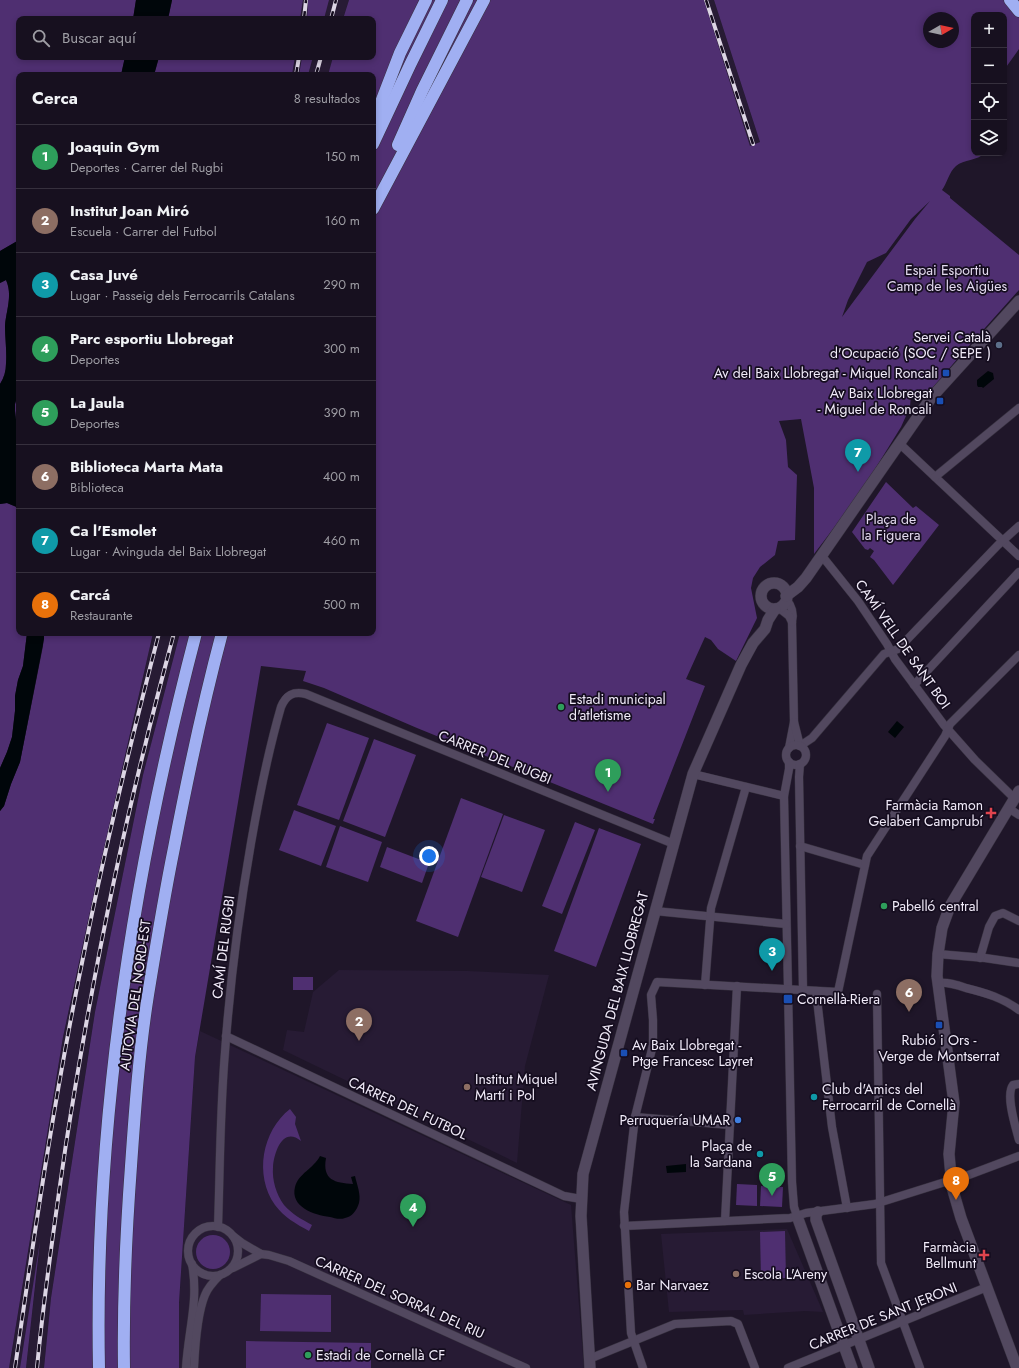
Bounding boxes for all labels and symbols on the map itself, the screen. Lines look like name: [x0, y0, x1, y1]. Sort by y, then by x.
north arrow: [923, 12, 959, 48]
park label: Espai Esportiu Camp de les Aigües: [887, 260, 1007, 296]
place label: Servei Català d'Ocupació (SOC / SEPE ): [830, 327, 991, 363]
marker: Servei Català d'Ocupació (SOC / SEPE ): [994, 340, 1004, 350]
place label: Av del Baix Llobregat - Miquel Roncali: [714, 363, 938, 383]
marker: Av del Baix Llobregat - Miquel Roncali: [941, 368, 951, 378]
place label: Av Baix Llobregat - Miguel de Roncali: [817, 383, 933, 419]
marker: Av Baix Llobregat - Miguel de Roncali: [935, 396, 945, 406]
pin: 7: [845, 439, 871, 472]
park label: Plaça de la Figuera: [862, 509, 920, 545]
street label: CAMÍ VELL DE SANT BOI: [851, 575, 955, 713]
place label: Estadi municipal d'atletisme: [569, 689, 666, 725]
marker: Estadi municipal d'atletisme: [556, 702, 566, 712]
street label: CARRER DEL RUGBI: [435, 725, 555, 789]
pin: 1: [595, 759, 621, 792]
place label: Farmàcia Ramon Gelabert Camprubí: [868, 795, 984, 831]
marker: Farmàcia Ramon Gelabert Camprubí: [986, 808, 996, 818]
your location: [419, 846, 439, 866]
street label: AVINGUDA DEL BAIX LLOBREGAT: [581, 889, 653, 1093]
street label: CAMÍ DEL RUGBI: [207, 894, 239, 1000]
place label: Pabelló central: [892, 896, 979, 916]
marker: Pabelló central: [879, 901, 889, 911]
street label: AUTOVIA DEL NORD-EST: [114, 918, 156, 1072]
pin: 3: [759, 938, 785, 971]
pin: 6: [896, 979, 922, 1012]
place label: Cornellà-Riera: [797, 989, 880, 1009]
marker: Cornellà-Riera: [782, 993, 794, 1005]
pin: 2: [346, 1008, 372, 1041]
marker: Rubió i Ors - Verge de Montserrat: [934, 1020, 944, 1030]
place label: Rubió i Ors - Verge de Montserrat: [879, 1030, 1000, 1066]
place label: Av Baix Llobregat - Ptge Francesc Layret: [632, 1035, 753, 1071]
marker: Av Baix Llobregat - Ptge Francesc Layret: [619, 1048, 629, 1058]
place label: Institut Miquel Martí i Pol: [475, 1069, 557, 1105]
street label: CARRER DEL FUTBOL: [345, 1072, 471, 1145]
place label: Club d'Amics del Ferrocarril de Cornellà: [822, 1079, 956, 1115]
marker: Institut Miquel Martí i Pol: [462, 1082, 472, 1092]
marker: Club d'Amics del Ferrocarril de Cornellà: [809, 1092, 819, 1102]
place label: Perruquería UMAR: [619, 1110, 730, 1130]
marker: Perruquería UMAR: [733, 1115, 743, 1125]
place label: Plaça de la Sardana: [690, 1136, 752, 1172]
marker: Plaça de la Sardana: [755, 1149, 765, 1159]
pin: 5: [759, 1163, 785, 1196]
pin: 8: [943, 1167, 969, 1200]
pin: 4: [400, 1194, 426, 1227]
place label: Farmàcia Bellmunt: [923, 1237, 977, 1273]
marker: Farmàcia Bellmunt: [979, 1250, 989, 1260]
street label: CARRER DEL SORRAL DEL RIU: [312, 1251, 488, 1343]
place label: Escola L'Areny: [744, 1264, 828, 1284]
marker: Escola L'Areny: [731, 1269, 741, 1279]
place label: Bar Narvaez: [636, 1275, 709, 1295]
street label: CARRER DE SANT JERONI: [806, 1277, 960, 1355]
marker: Bar Narvaez: [623, 1280, 633, 1290]
place label: Estadi de Cornellà CF: [316, 1345, 445, 1365]
marker: Estadi de Cornellà CF: [303, 1350, 313, 1360]

